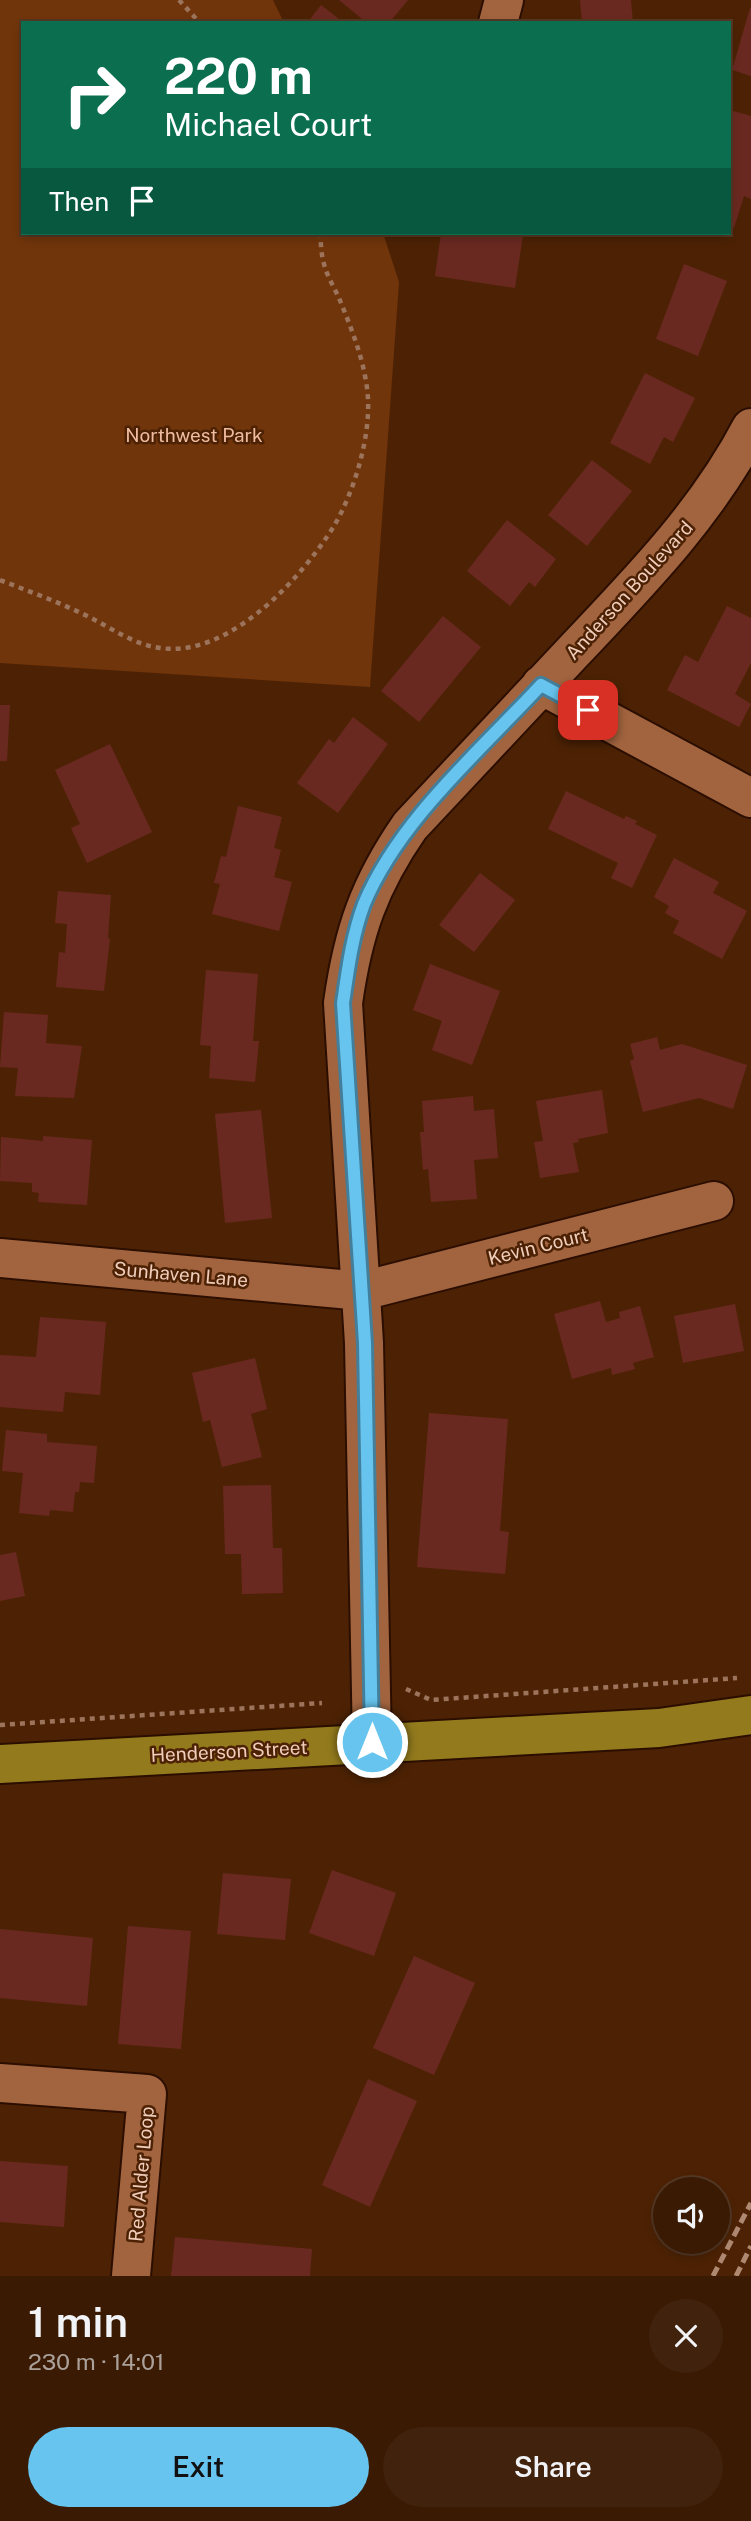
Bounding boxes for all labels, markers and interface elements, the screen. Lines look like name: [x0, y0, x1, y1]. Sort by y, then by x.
text: 220 m: [164, 47, 313, 105]
icon: right: [49, 49, 140, 140]
text: Michael Court: [164, 106, 372, 143]
icon: arrive: [123, 182, 161, 220]
text: Then: [49, 186, 109, 217]
park label: Northwest Park: [125, 424, 263, 446]
street label: Anderson Boulevard: [561, 516, 697, 664]
pin: [558, 680, 618, 740]
icon: arrive: [569, 691, 607, 729]
street label: Kevin Court: [486, 1223, 590, 1269]
street label: Sunhaven Lane: [113, 1257, 249, 1291]
position arrow: [335, 1705, 409, 1779]
street label: Henderson Street: [150, 1736, 308, 1766]
street label: Red Alder Loop: [124, 2106, 158, 2242]
map controls: [653, 2177, 730, 2254]
button: sound: [653, 2177, 730, 2254]
text: 1 min: [28, 2297, 128, 2346]
button: close: [649, 2299, 723, 2373]
text: 230 m · 14:01: [28, 2348, 164, 2375]
button: Exit: [28, 2427, 369, 2507]
button: Share: [383, 2427, 723, 2507]

